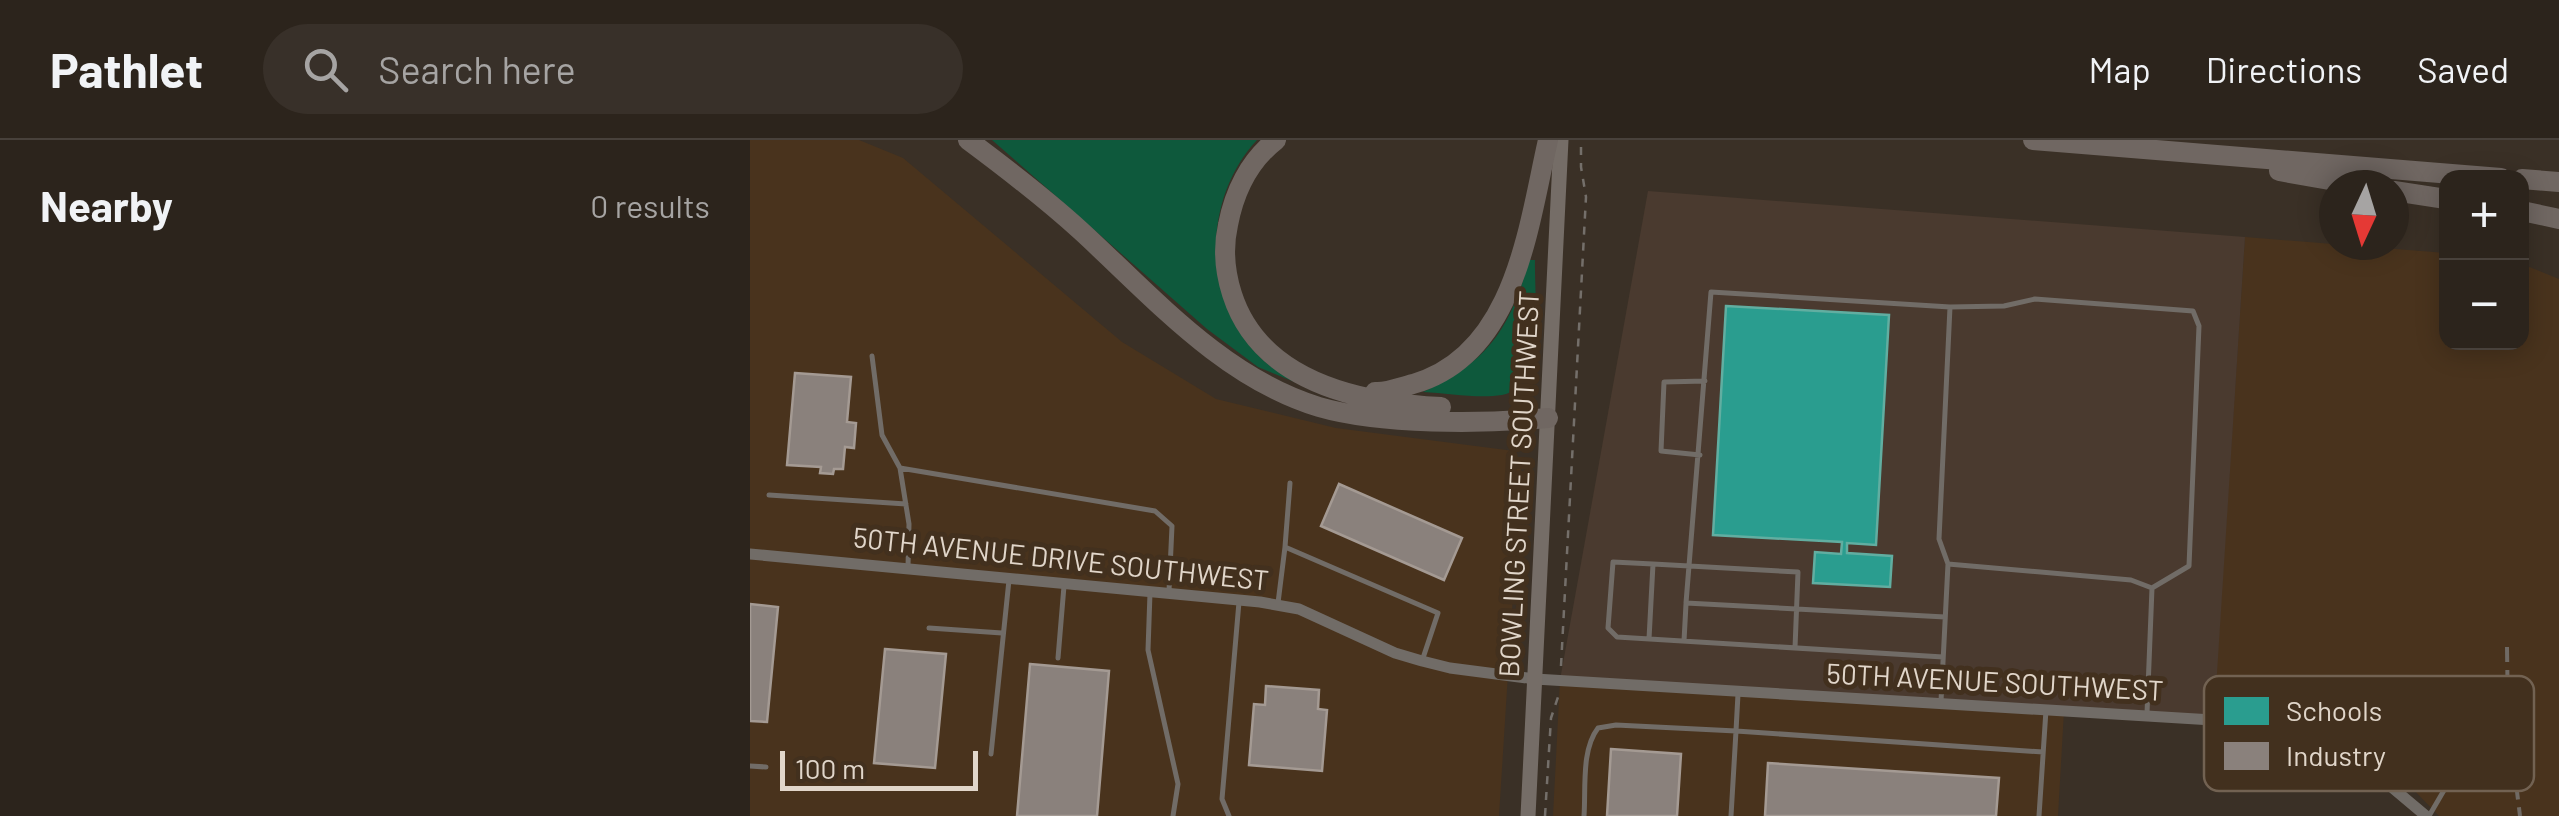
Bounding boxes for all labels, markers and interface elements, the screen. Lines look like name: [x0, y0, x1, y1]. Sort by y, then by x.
search box: [263, 24, 963, 114]
text: Pathlet: [50, 40, 203, 98]
icon: search: [298, 42, 353, 97]
text: Search here: [378, 46, 576, 92]
text: Map: [2089, 48, 2151, 90]
text: Directions: [2206, 48, 2362, 90]
text: Saved: [2417, 48, 2509, 90]
north arrow: [2319, 170, 2409, 260]
map controls: [2439, 170, 2529, 350]
button: +: [2439, 170, 2529, 260]
text: Nearby: [40, 180, 173, 230]
text: 0 results: [590, 186, 710, 224]
button: −: [2439, 260, 2529, 350]
street label: BOWLING STREET SOUTHWEST: [1491, 290, 1545, 678]
street label: 50TH AVENUE DRIVE SOUTHWEST: [852, 519, 1271, 597]
street label: 50TH AVENUE SOUTHWEST: [1826, 655, 2164, 707]
legend: [2204, 676, 2534, 791]
text: Schools: [2286, 693, 2382, 727]
text: Industry: [2286, 738, 2386, 772]
scale bar: [780, 746, 978, 790]
text: 100 m: [795, 751, 865, 785]

